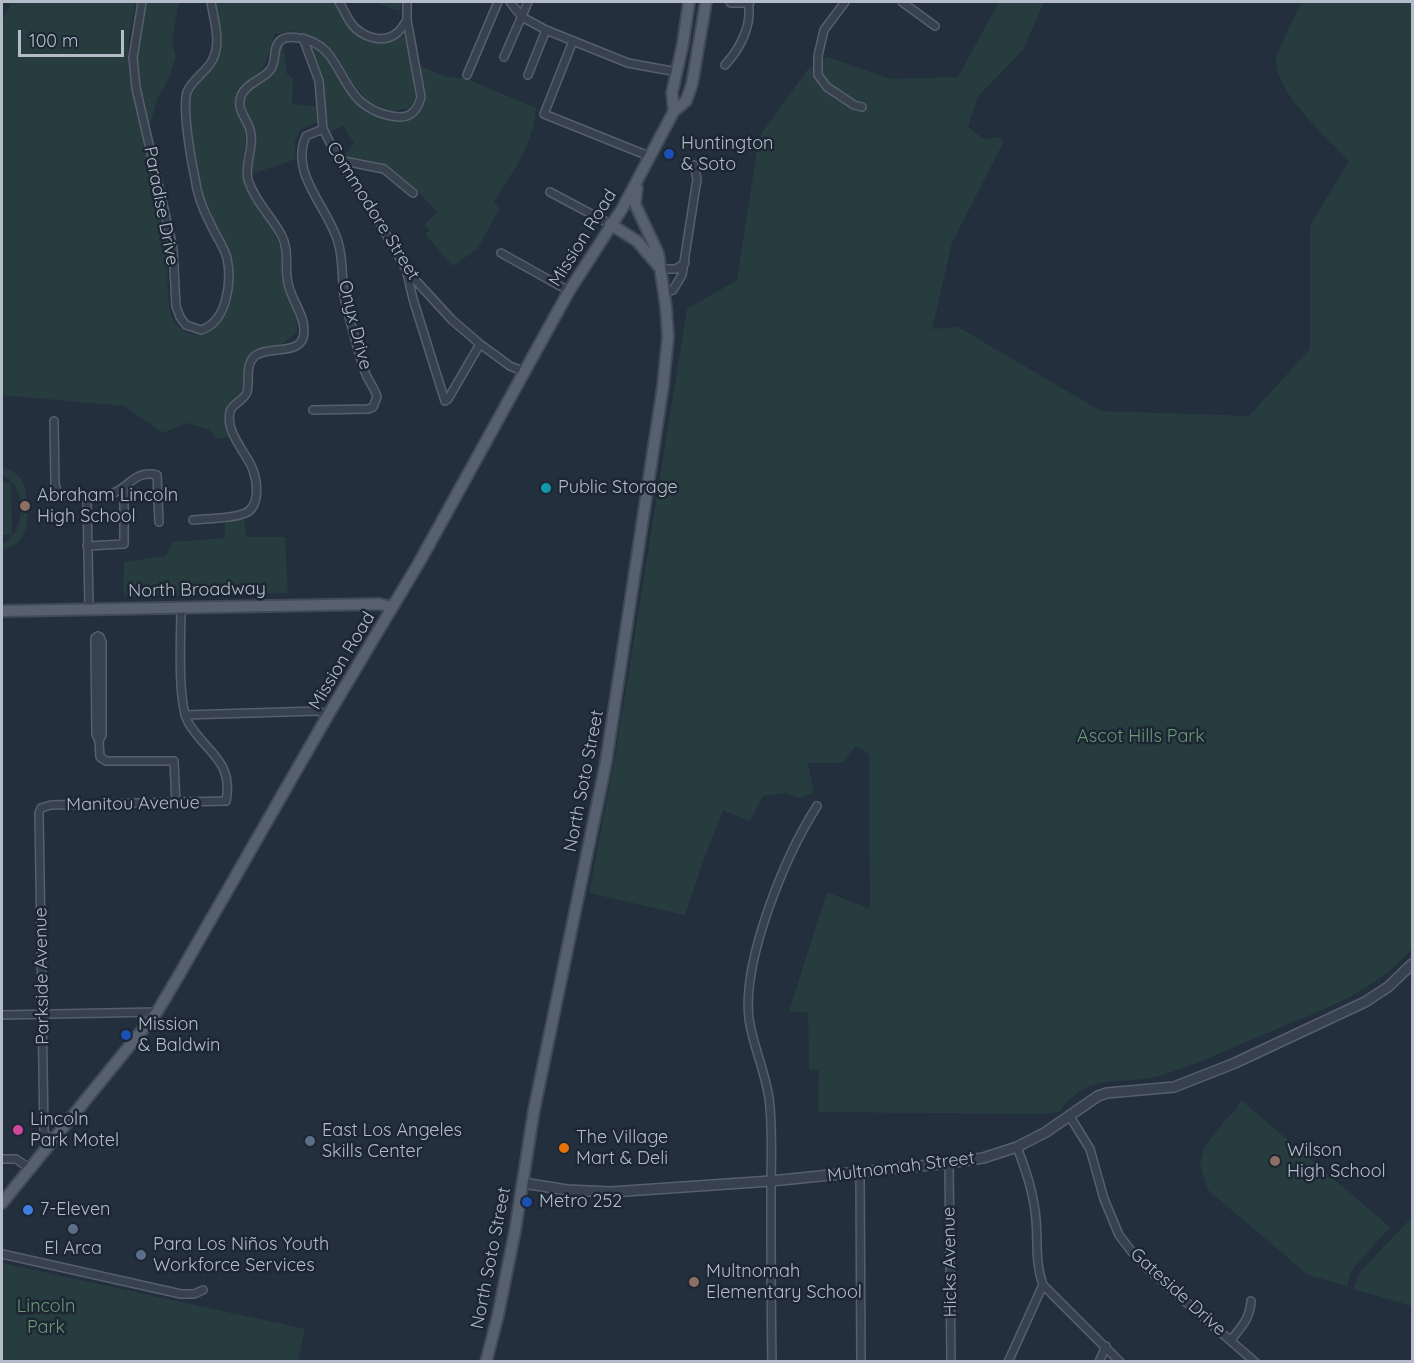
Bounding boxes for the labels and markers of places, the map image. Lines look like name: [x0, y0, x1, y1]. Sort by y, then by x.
place label: Huntington & Soto: [681, 133, 773, 176]
marker: Huntington & Soto: [662, 147, 676, 161]
place label: Public Storage: [558, 477, 678, 499]
marker: Public Storage: [539, 481, 553, 495]
place label: Abraham Lincoln High School: [37, 485, 178, 528]
marker: Abraham Lincoln High School: [18, 499, 32, 513]
place label: Mission & Baldwin: [138, 1014, 220, 1056]
marker: Mission & Baldwin: [119, 1028, 133, 1042]
place label: Lincoln Park Motel: [30, 1109, 119, 1152]
place label: East Los Angeles Skills Center: [322, 1120, 462, 1162]
marker: Lincoln Park Motel: [11, 1123, 25, 1137]
place label: The Village Mart & Deli: [576, 1127, 668, 1170]
marker: East Los Angeles Skills Center: [303, 1134, 317, 1148]
place label: Wilson High School: [1287, 1140, 1386, 1182]
marker: The Village Mart & Deli: [557, 1141, 571, 1155]
marker: Wilson High School: [1268, 1154, 1282, 1168]
place label: Metro 252: [539, 1191, 622, 1213]
marker: Metro 252: [520, 1195, 534, 1209]
place label: 7-Eleven: [40, 1199, 111, 1221]
marker: 7-Eleven: [21, 1203, 35, 1217]
marker: El Arca: [66, 1222, 80, 1236]
place label: Para Los Niños Youth Workforce Services: [153, 1234, 329, 1276]
place label: El Arca: [44, 1238, 102, 1260]
marker: Para Los Niños Youth Workforce Services: [134, 1248, 148, 1262]
place label: Multnomah Elementary School: [706, 1261, 862, 1304]
marker: Multnomah Elementary School: [687, 1275, 701, 1289]

